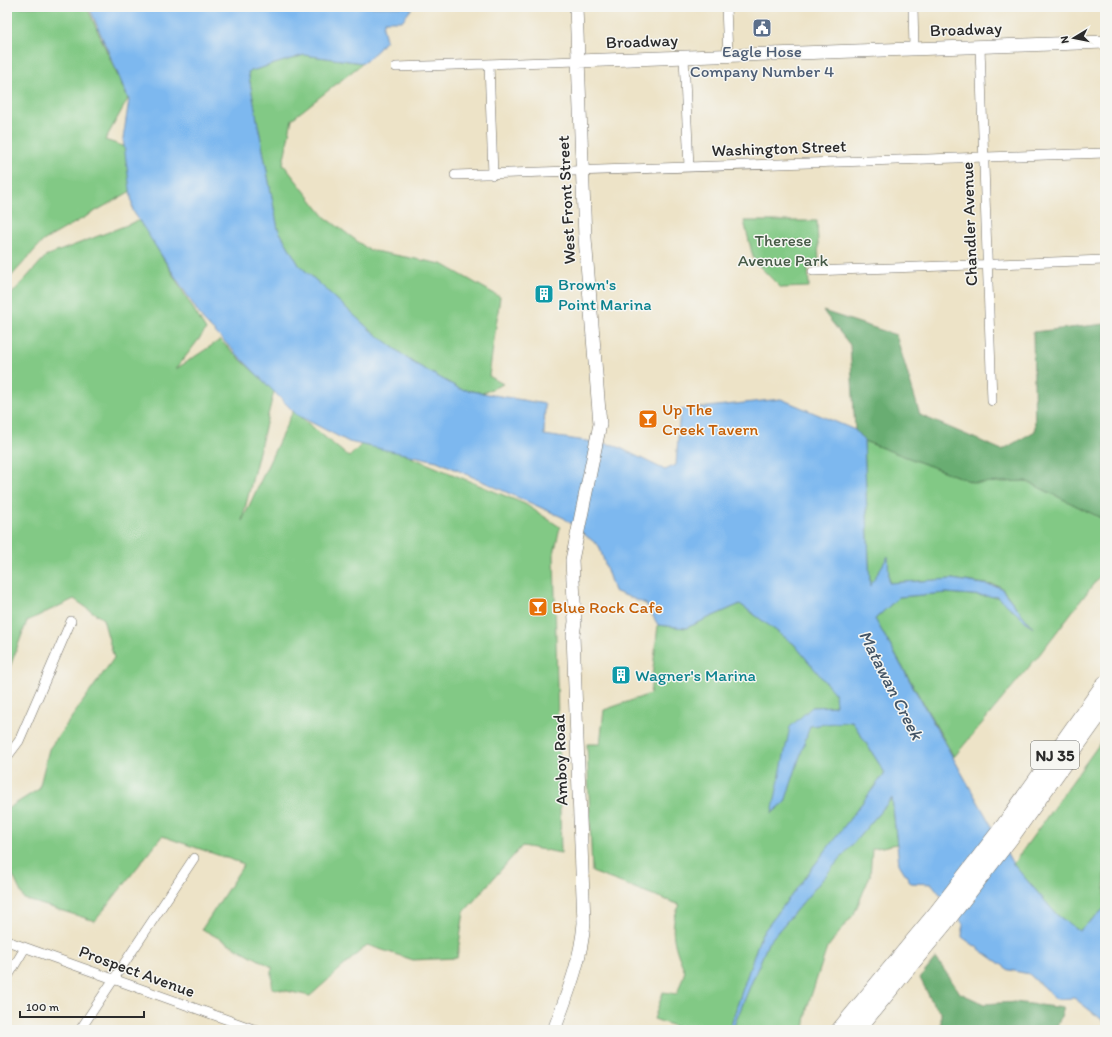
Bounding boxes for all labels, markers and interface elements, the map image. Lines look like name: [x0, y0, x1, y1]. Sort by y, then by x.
public building icon: Eagle Hose Company Number 4: [751, 17, 773, 39]
street label: Broadway: [930, 18, 1002, 40]
north arrow: [1054, 18, 1094, 58]
street label: Broadway: [606, 30, 678, 52]
text: N: [1058, 35, 1072, 44]
place label: Eagle Hose Company Number 4: [690, 41, 834, 81]
street label: West Front Street: [553, 134, 579, 265]
street label: Washington Street: [711, 136, 847, 160]
street label: Chandler Avenue: [957, 161, 981, 287]
park label: Therese Avenue Park: [738, 230, 828, 270]
place label: Brown's Point Marina: [558, 274, 652, 314]
building icon: Brown's Point Marina: [533, 283, 555, 305]
place label: Up The Creek Tavern: [662, 399, 758, 439]
bar icon: Up The Creek Tavern: [637, 408, 659, 430]
bar icon: Blue Rock Cafe: [527, 596, 549, 618]
place label: Blue Rock Cafe: [552, 597, 663, 617]
water label: Matawan Creek: [854, 627, 929, 745]
building icon: Wagner's Marina: [610, 664, 632, 686]
place label: Wagner's Marina: [635, 665, 756, 685]
street label: Amboy Road: [548, 713, 572, 806]
road number: NJ 35: [1031, 741, 1079, 769]
street label: Prospect Avenue: [76, 941, 198, 1001]
scale bar: [20, 993, 144, 1019]
text: 100 m: [26, 1000, 59, 1014]

